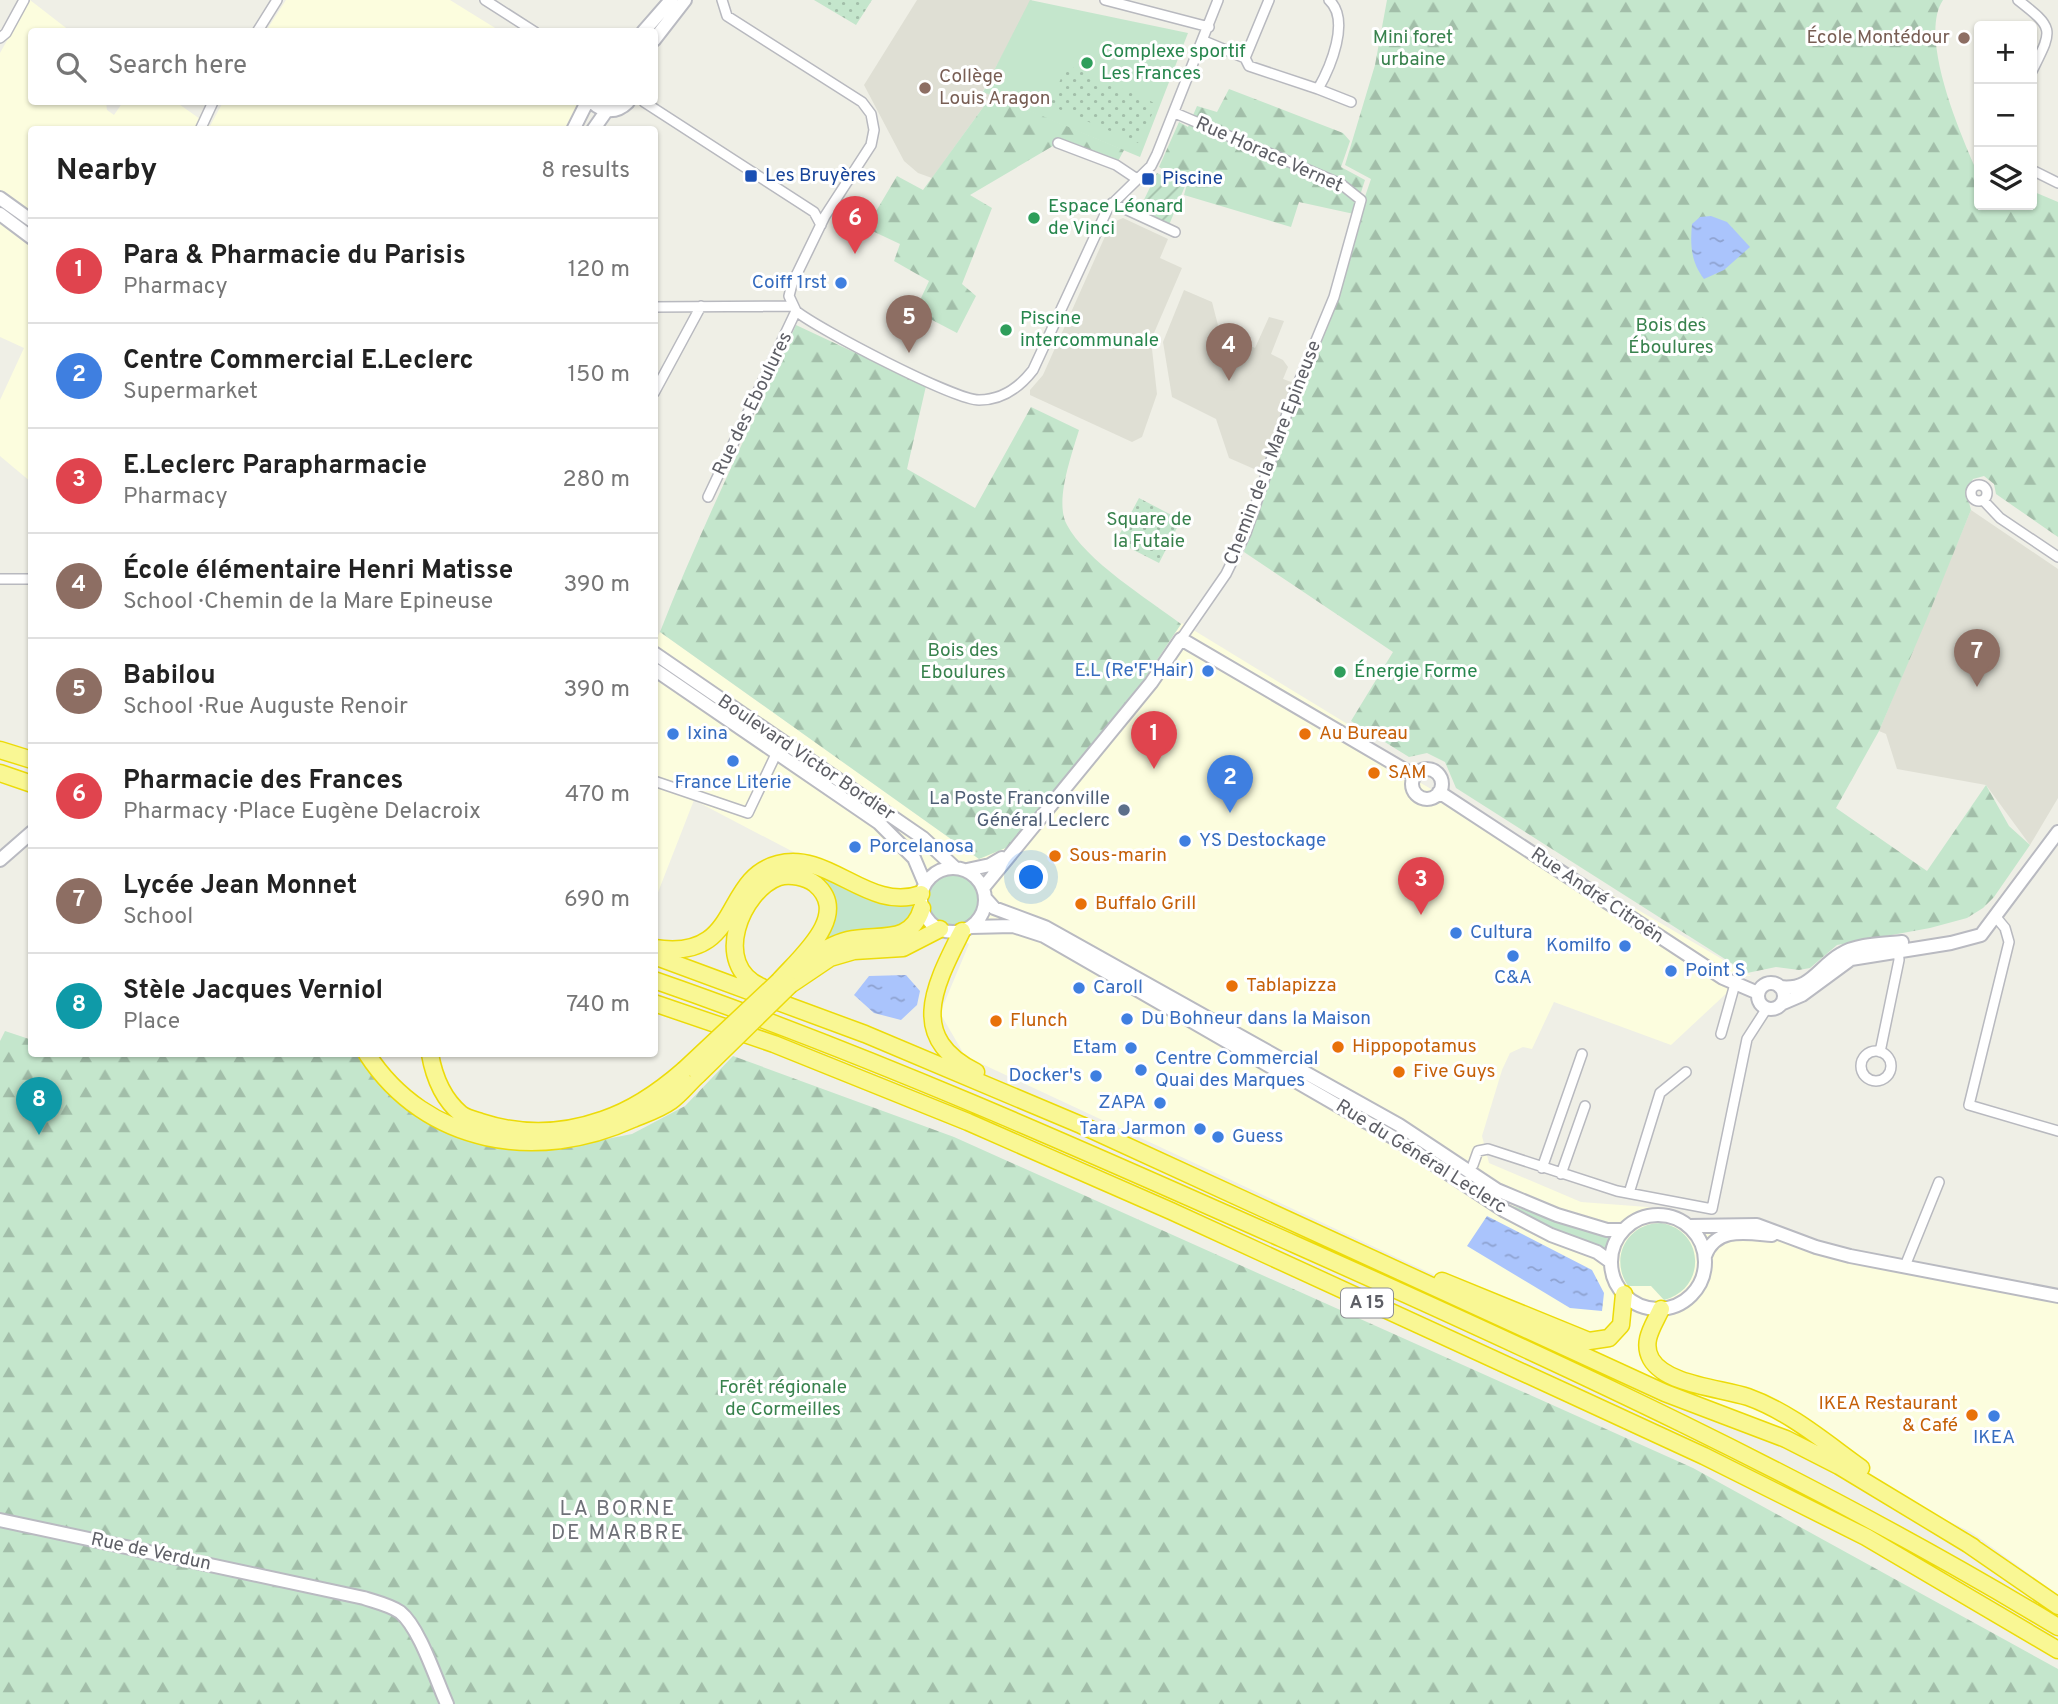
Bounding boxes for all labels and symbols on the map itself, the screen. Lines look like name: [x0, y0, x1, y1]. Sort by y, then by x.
place label: École Montédour: [1806, 25, 1951, 50]
park label: Mini foret urbaine: [1373, 26, 1453, 72]
marker: École Montédour: [1956, 30, 1972, 46]
place label: Complexe sportif Les Frances: [1101, 40, 1246, 86]
marker: Complexe sportif Les Frances: [1079, 55, 1095, 71]
place label: Collège Louis Aragon: [939, 65, 1050, 111]
marker: Collège Louis Aragon: [917, 80, 933, 96]
street label: Rue Horace Vernet: [1192, 112, 1346, 198]
place label: Les Bruyères: [765, 164, 876, 188]
place label: Piscine: [1162, 167, 1223, 191]
marker: Les Bruyères: [743, 168, 759, 184]
marker: Piscine: [1140, 171, 1156, 187]
place label: Espace Léonard de Vinci: [1048, 195, 1184, 241]
pin: 6: [832, 196, 878, 254]
marker: Espace Léonard de Vinci: [1026, 210, 1042, 226]
place label: Coiff 1rst: [752, 271, 827, 295]
marker: Coiff 1rst: [833, 275, 849, 291]
pin: 5: [886, 295, 932, 353]
place label: Piscine intercommunale: [1020, 307, 1159, 353]
park label: Bois des Éboulures: [1628, 314, 1714, 360]
marker: Piscine intercommunale: [998, 322, 1014, 338]
pin: 4: [1206, 323, 1252, 381]
street label: Rue des Eboulures: [708, 328, 798, 480]
street label: Chemin de la Mare Epineuse: [1219, 337, 1327, 569]
park label: Square de la Futaie: [1106, 508, 1192, 554]
pin: 7: [1954, 629, 2000, 687]
park label: Bois des Eboulures: [920, 639, 1006, 685]
place label: E.L (Re'F'Hair): [1074, 659, 1194, 683]
place label: Énergie Forme: [1354, 659, 1477, 684]
marker: E.L (Re'F'Hair): [1200, 663, 1216, 679]
marker: Énergie Forme: [1332, 664, 1348, 680]
street label: Boulevard Victor Bordier: [713, 690, 900, 827]
pin: 1: [1131, 711, 1177, 769]
place label: Ixina: [687, 722, 728, 746]
place label: Au Bureau: [1319, 722, 1408, 746]
marker: Ixina: [665, 726, 681, 742]
marker: Au Bureau: [1297, 726, 1313, 742]
marker: France Literie: [725, 753, 741, 769]
pin: 2: [1207, 755, 1253, 813]
place label: SAM: [1388, 761, 1427, 785]
marker: SAM: [1366, 765, 1382, 781]
place label: France Literie: [674, 771, 792, 795]
place label: La Poste Franconville Général Leclerc: [929, 787, 1110, 833]
marker: La Poste Franconville Général Leclerc: [1116, 802, 1132, 818]
place label: YS Destockage: [1199, 829, 1326, 853]
marker: YS Destockage: [1177, 833, 1193, 849]
place label: Porcelanosa: [869, 835, 974, 859]
marker: Porcelanosa: [847, 839, 863, 855]
street label: Rue André Citroën: [1526, 843, 1668, 949]
place label: Sous-marin: [1069, 844, 1167, 868]
marker: Sous-marin: [1047, 848, 1063, 864]
pin: 3: [1398, 857, 1444, 915]
your location: [1014, 860, 1048, 894]
place label: Buffalo Grill: [1095, 892, 1196, 916]
marker: Buffalo Grill: [1073, 896, 1089, 912]
place label: Cultura: [1470, 921, 1533, 945]
marker: Cultura: [1448, 925, 1464, 941]
place label: Komilfo: [1546, 934, 1611, 958]
marker: Komilfo: [1617, 938, 1633, 954]
marker: C&A: [1505, 948, 1521, 964]
place label: Point S: [1685, 959, 1746, 983]
marker: Point S: [1663, 963, 1679, 979]
place label: C&A: [1494, 966, 1532, 990]
place label: Tablapizza: [1246, 974, 1336, 998]
place label: Caroll: [1093, 976, 1143, 1000]
marker: Tablapizza: [1224, 978, 1240, 994]
marker: Caroll: [1071, 980, 1087, 996]
place label: Du Bohneur dans la Maison: [1141, 1007, 1371, 1031]
place label: Flunch: [1010, 1009, 1068, 1033]
marker: Du Bohneur dans la Maison: [1119, 1011, 1135, 1027]
marker: Flunch: [988, 1013, 1004, 1029]
place label: Hippopotamus: [1352, 1035, 1477, 1059]
place label: Etam: [1072, 1036, 1117, 1060]
marker: Hippopotamus: [1330, 1039, 1346, 1055]
marker: Etam: [1123, 1040, 1139, 1056]
place label: Centre Commercial Quai des Marques: [1155, 1047, 1318, 1093]
place label: Five Guys: [1413, 1060, 1495, 1084]
marker: Centre Commercial Quai des Marques: [1133, 1062, 1149, 1078]
place label: Docker's: [1009, 1064, 1082, 1088]
marker: Five Guys: [1391, 1064, 1407, 1080]
marker: Docker's: [1088, 1068, 1104, 1084]
pin: 8: [16, 1077, 62, 1135]
place label: ZAPA: [1098, 1091, 1146, 1115]
marker: ZAPA: [1152, 1095, 1168, 1111]
street label: Rue du Général Leclerc: [1331, 1095, 1511, 1219]
place label: Tara Jarmon: [1079, 1117, 1186, 1141]
marker: Tara Jarmon: [1192, 1121, 1208, 1137]
place label: Guess: [1232, 1125, 1284, 1149]
marker: Guess: [1210, 1129, 1226, 1145]
road number: A 15: [1341, 1288, 1393, 1318]
park label: Forêt régionale de Cormeilles: [719, 1376, 847, 1422]
place label: IKEA Restaurant & Café: [1819, 1392, 1958, 1438]
marker: IKEA Restaurant & Café: [1964, 1407, 1980, 1423]
marker: IKEA: [1986, 1408, 2002, 1424]
place label: IKEA: [1973, 1426, 2015, 1450]
district label: LA BORNE DE MARBRE: [551, 1496, 685, 1547]
street label: Rue de Verdun: [89, 1528, 213, 1576]

